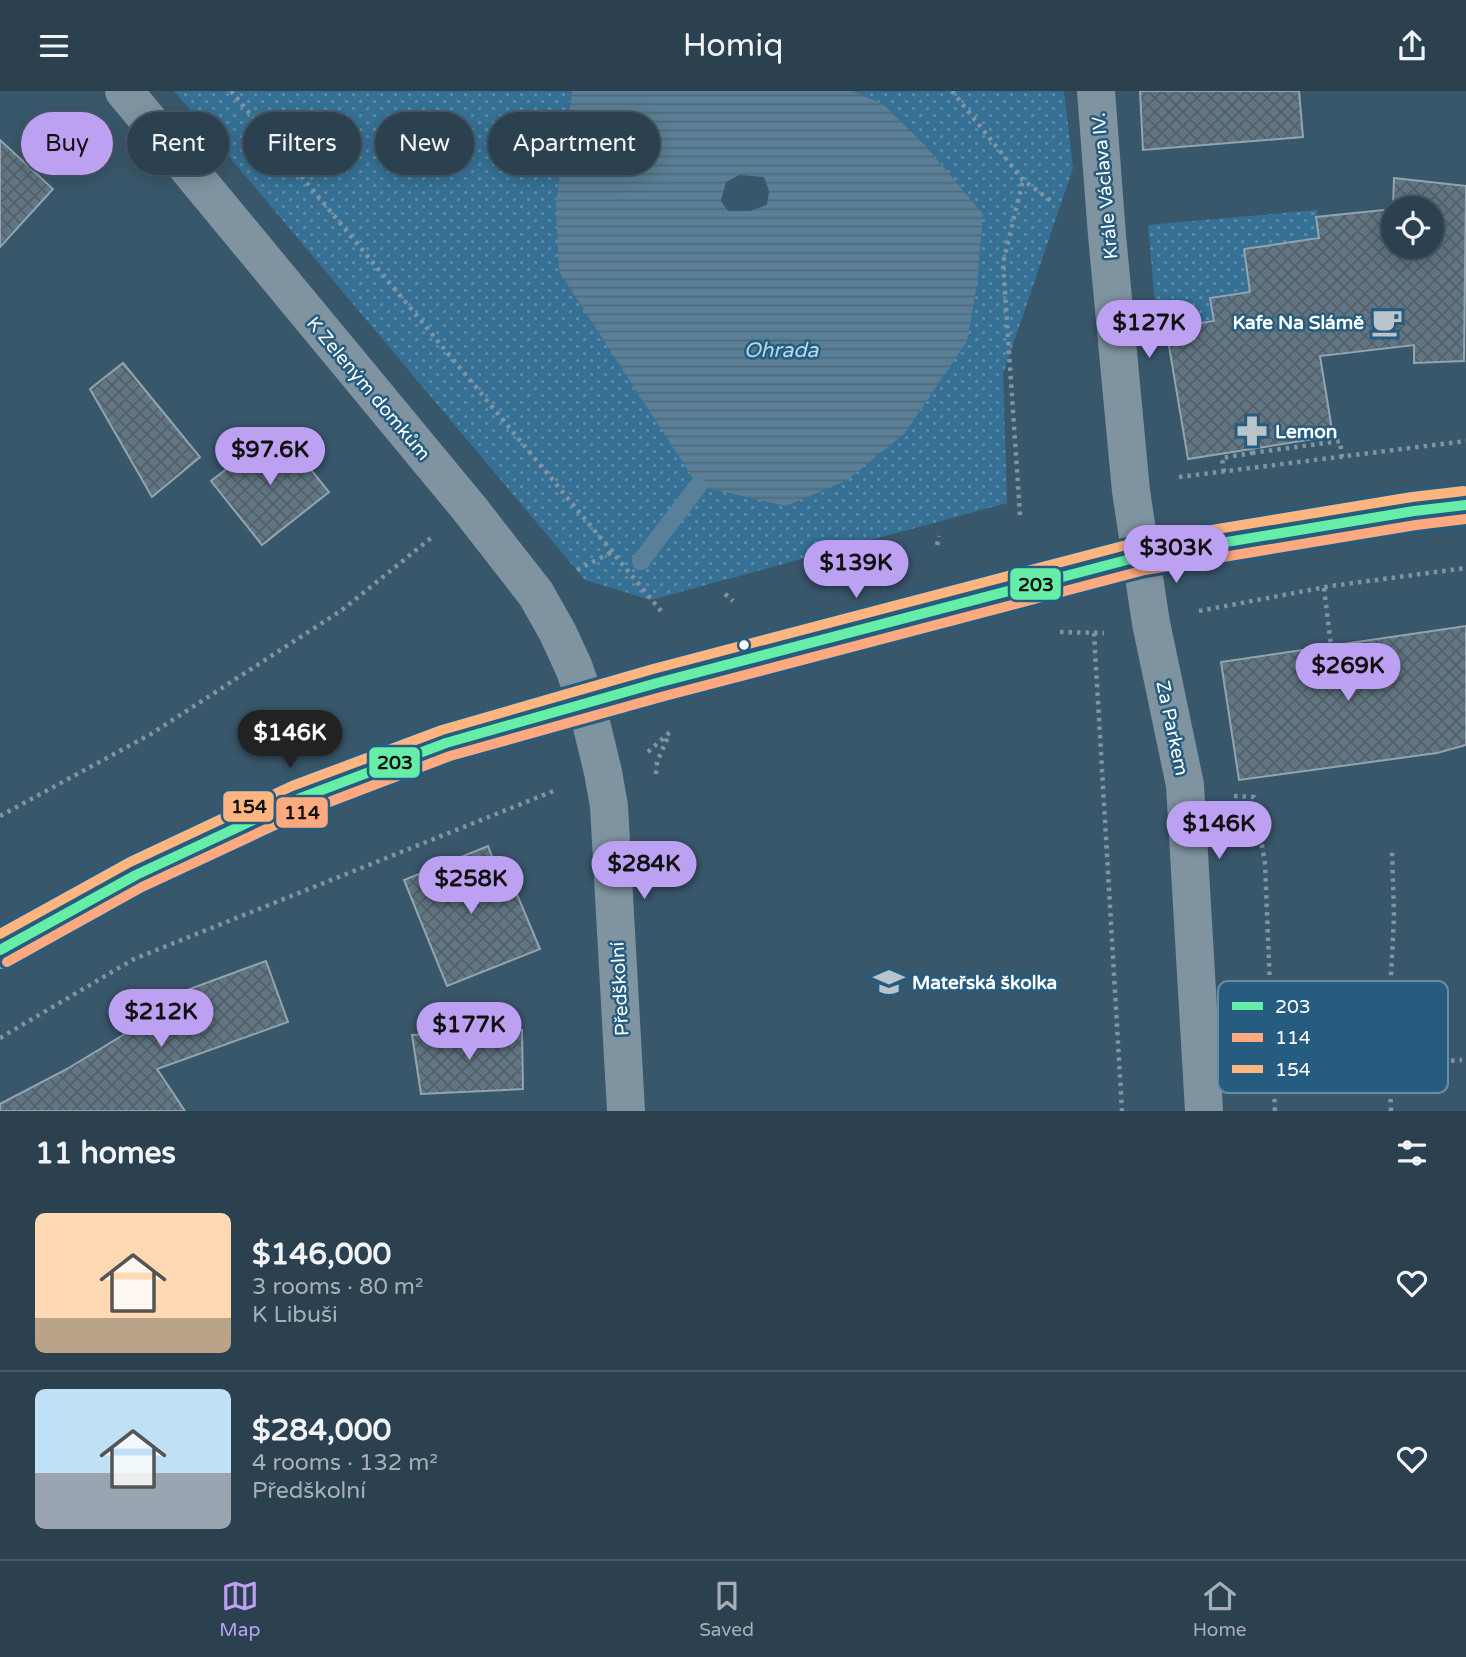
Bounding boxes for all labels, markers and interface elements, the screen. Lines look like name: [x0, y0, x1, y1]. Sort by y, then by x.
icon: menu: [35, 27, 73, 65]
text: Homiq: [683, 27, 783, 65]
icon: share: [1393, 27, 1431, 65]
chip: Buy: [21, 112, 113, 175]
chip: Rent: [127, 112, 229, 175]
chip: Filters: [243, 112, 361, 175]
chip: New: [375, 112, 474, 175]
chip: Apartment: [488, 112, 660, 175]
street label: Krále Václava IV.: [1088, 112, 1122, 260]
map controls: [1381, 196, 1444, 259]
button: locate: [1381, 196, 1444, 259]
pin: $127K: [1100, 301, 1198, 360]
cafe icon: Kafe Na Slámě: [1370, 305, 1404, 339]
text: $127K: [1113, 309, 1185, 337]
street label: K Zeleným domkům: [302, 312, 435, 465]
place label: Kafe Na Slámě: [1232, 312, 1364, 334]
water label: Ohrada: [744, 338, 819, 363]
pharmacy icon: Lemon: [1235, 414, 1269, 448]
place label: Lemon: [1275, 421, 1337, 443]
pin: $97.6K: [213, 427, 327, 487]
text: $97.6K: [231, 436, 309, 464]
pin: $303K: [1127, 525, 1225, 585]
text: $303K: [1140, 534, 1212, 562]
pin: $139K: [807, 540, 905, 600]
text: $139K: [820, 549, 892, 577]
line badge: 203: [1009, 567, 1062, 601]
text: 203: [1018, 574, 1054, 596]
unlabelled marker: [737, 638, 751, 652]
pin: $269K: [1299, 643, 1397, 703]
text: $269K: [1312, 652, 1384, 680]
street label: Za Parkem: [1151, 679, 1193, 778]
pin: $146K: [241, 711, 339, 770]
text: $146K: [254, 719, 326, 747]
line badge: 203: [368, 746, 421, 779]
text: 203: [377, 752, 413, 774]
line badge: 154: [222, 790, 275, 823]
text: 154: [231, 796, 267, 818]
line badge: 114: [275, 796, 329, 829]
pin: $146K: [1170, 801, 1268, 861]
text: 114: [284, 802, 320, 824]
text: $146K: [1183, 810, 1255, 838]
pin: $284K: [595, 841, 693, 901]
text: $284K: [608, 850, 680, 878]
pin: $258K: [422, 857, 520, 916]
text: $258K: [435, 865, 507, 893]
street label: Předškolní: [607, 941, 633, 1037]
school or university icon: Mateřská školka: [872, 965, 906, 999]
place label: Mateřská školka: [912, 972, 1057, 994]
legend: [1218, 981, 1448, 1093]
pin: $212K: [112, 989, 210, 1049]
text: 203: [1275, 996, 1311, 1018]
text: $212K: [125, 998, 197, 1026]
pin: $177K: [420, 1003, 518, 1062]
text: $177K: [433, 1011, 505, 1039]
text: 114: [1275, 1027, 1311, 1049]
text: 154: [1275, 1059, 1311, 1081]
icon: filters: [1393, 1134, 1431, 1172]
text: 11 homes: [35, 1135, 176, 1172]
text: $146,000: [252, 1236, 391, 1273]
icon: home: [91, 1241, 175, 1325]
icon: heart: [1393, 1264, 1431, 1302]
text: 3 rooms · 80 m²: [252, 1273, 423, 1301]
text: K Libuši: [252, 1301, 338, 1329]
text: $284,000: [252, 1412, 391, 1449]
icon: home: [91, 1417, 175, 1501]
icon: heart: [1393, 1440, 1431, 1478]
text: 4 rooms · 132 m²: [252, 1449, 438, 1477]
text: Předškolní: [252, 1477, 366, 1505]
tab: Map: [219, 1577, 260, 1641]
tab: Saved: [699, 1577, 754, 1641]
tab: Home: [1193, 1577, 1247, 1641]

